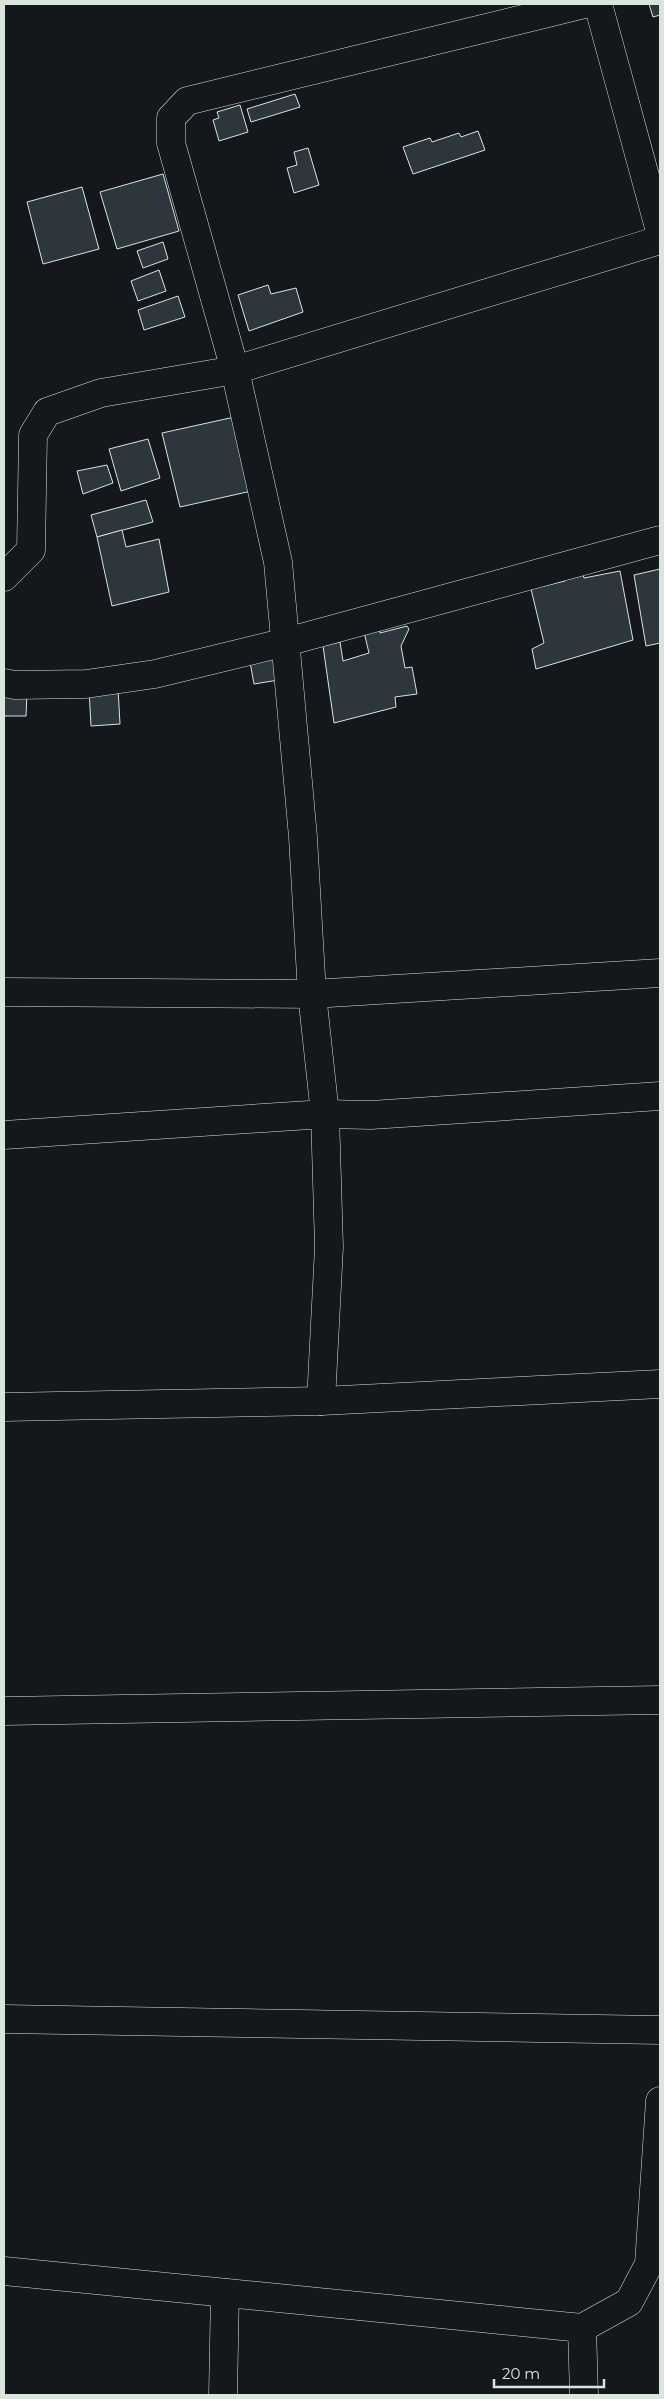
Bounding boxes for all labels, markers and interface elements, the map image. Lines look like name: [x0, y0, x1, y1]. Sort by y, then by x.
scale bar: [494, 2356, 604, 2388]
text: 20 m: [502, 2364, 540, 2383]

